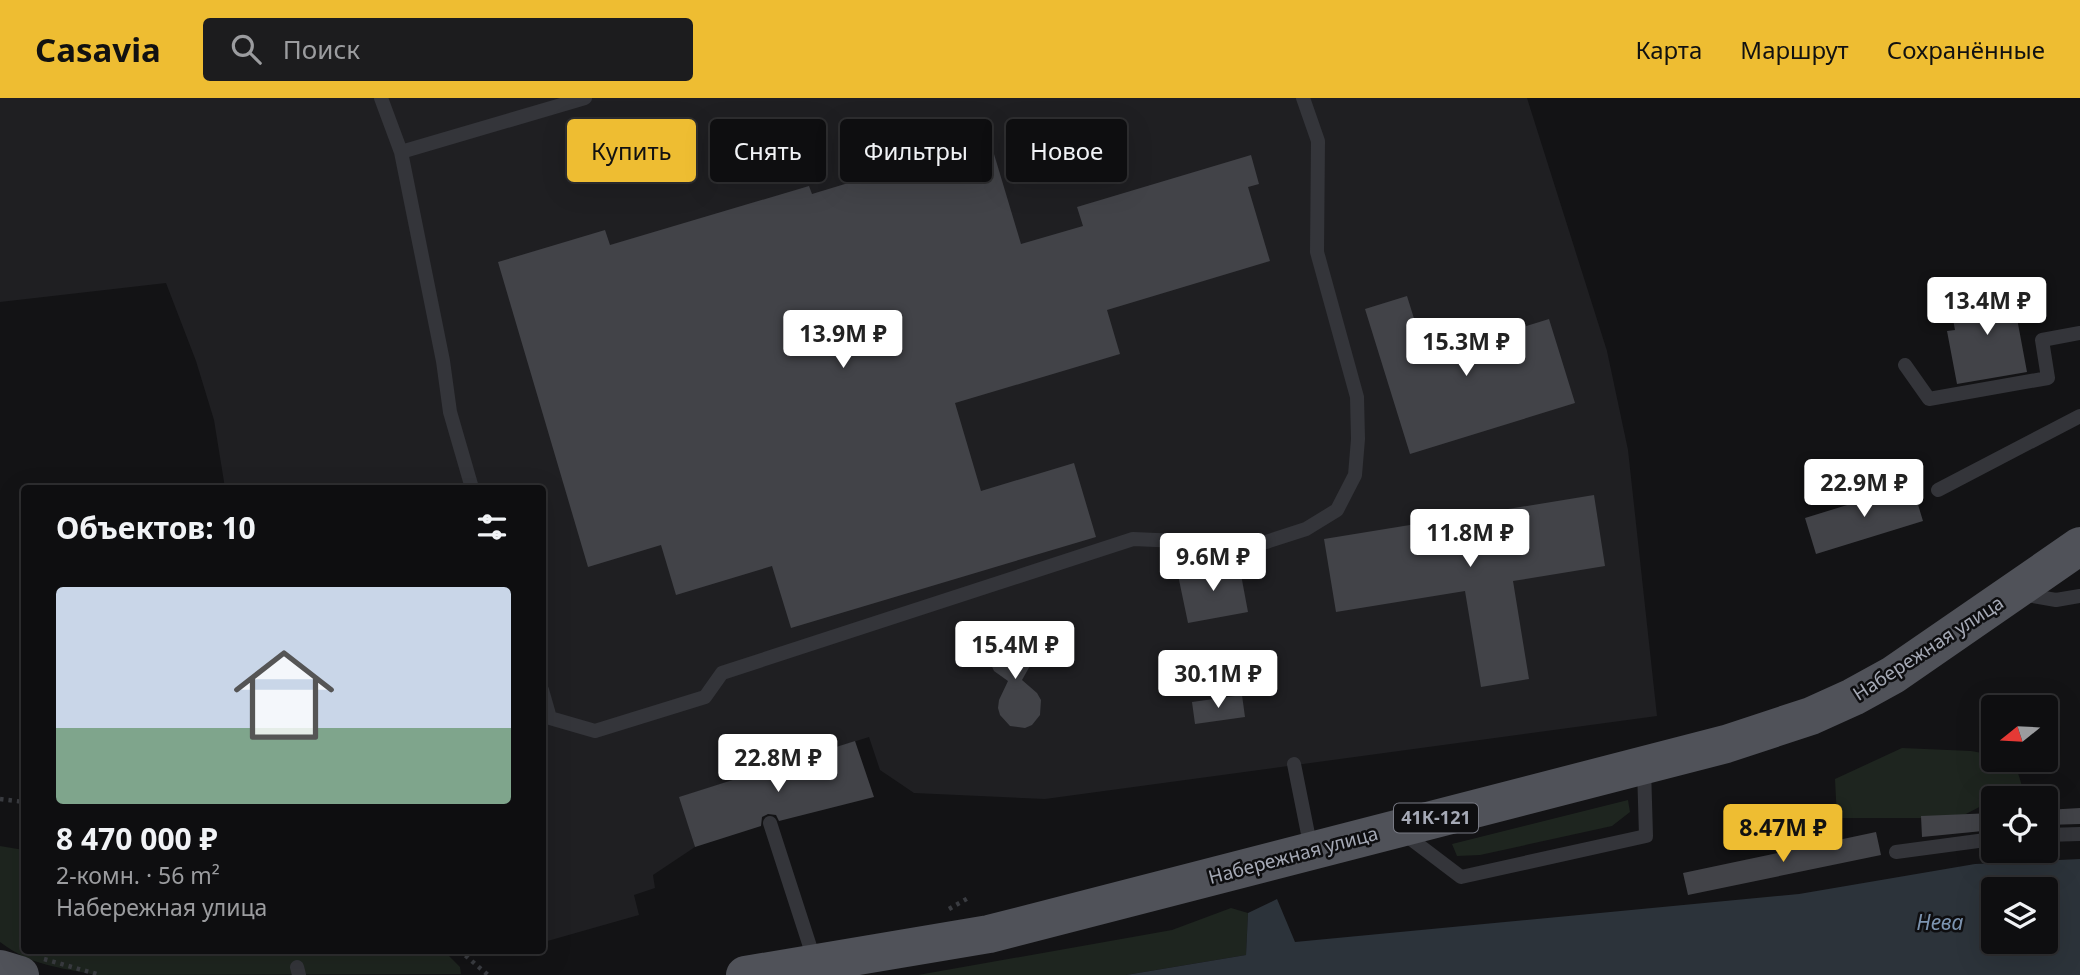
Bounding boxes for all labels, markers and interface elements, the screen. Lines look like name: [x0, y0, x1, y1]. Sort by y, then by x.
search box: [203, 18, 693, 81]
text: Casavia: [35, 27, 161, 72]
icon: search: [227, 30, 265, 68]
text: Поиск: [283, 31, 360, 67]
text: Карта: [1635, 33, 1702, 66]
text: Маршрут: [1740, 33, 1849, 66]
text: Сохранённые: [1887, 33, 2045, 66]
chip: Купить: [567, 119, 696, 182]
chip: Снять: [710, 119, 826, 182]
chip: Фильтры: [840, 119, 992, 182]
chip: Новое: [1006, 119, 1127, 182]
pin: 13.4M ₽: [1922, 278, 2052, 337]
text: 13.4M ₽: [1943, 284, 2031, 316]
pin: 13.9M ₽: [778, 310, 908, 370]
text: 13.9M ₽: [799, 317, 887, 349]
pin: 15.3M ₽: [1401, 318, 1531, 378]
text: 15.3M ₽: [1422, 325, 1510, 357]
pin: 22.9M ₽: [1799, 460, 1929, 519]
text: 22.9M ₽: [1820, 466, 1908, 498]
text: Объектов: 10: [56, 507, 256, 548]
icon: filters: [473, 508, 511, 546]
pin: 11.8M ₽: [1405, 510, 1535, 569]
text: 11.8M ₽: [1426, 516, 1514, 548]
pin: 9.6M ₽: [1156, 533, 1270, 593]
text: 9.6M ₽: [1176, 540, 1250, 572]
street label: Набережная улица: [1848, 590, 2008, 706]
pin: 15.4M ₽: [950, 622, 1080, 681]
text: 15.4M ₽: [971, 628, 1059, 660]
icon: home: [221, 632, 347, 758]
pin: 30.1M ₽: [1153, 650, 1283, 710]
text: 30.1M ₽: [1174, 657, 1262, 689]
north arrow: [1981, 695, 2058, 772]
map controls: [1981, 695, 2058, 954]
pin: 22.8M ₽: [713, 734, 843, 794]
text: 22.8M ₽: [734, 741, 822, 773]
button: locate: [1981, 786, 2058, 863]
road number: 41К-121: [1394, 804, 1478, 832]
pin: 8.47M ₽: [1718, 804, 1848, 864]
text: 8.47M ₽: [1739, 811, 1827, 843]
text: 8 470 000 ₽: [56, 818, 218, 859]
street label: Набережная улица: [1205, 820, 1381, 890]
text: 2-комн. · 56 m²: [56, 859, 220, 891]
button: layers: [1981, 877, 2058, 954]
text: Набережная улица: [56, 891, 267, 923]
water label: Нева: [1916, 908, 1964, 936]

